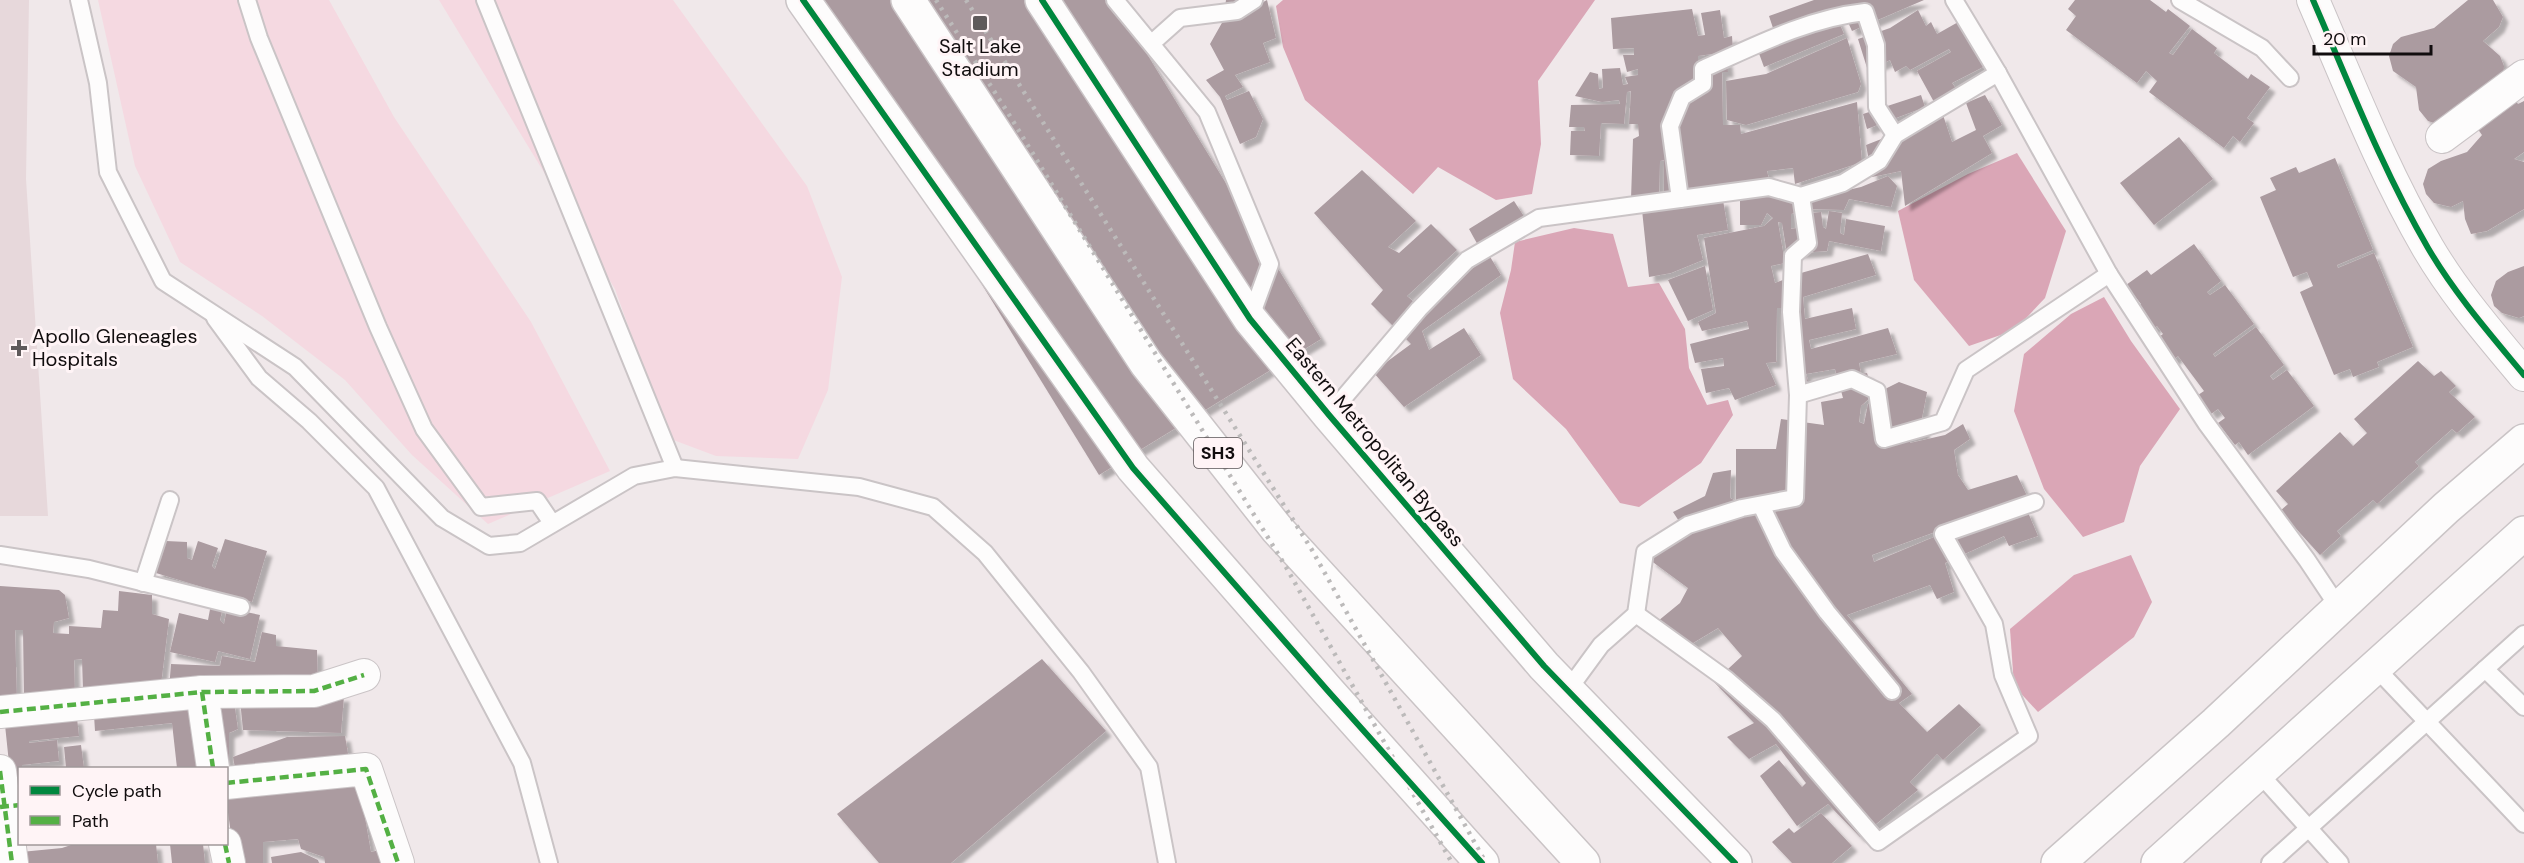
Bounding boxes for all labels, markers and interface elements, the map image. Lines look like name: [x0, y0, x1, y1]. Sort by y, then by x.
marker: Salt Lake Stadium: [971, 14, 989, 32]
scale bar: [2314, 18, 2431, 56]
text: 20 m: [2323, 27, 2366, 51]
place label: Salt Lake Stadium: [939, 33, 1021, 82]
place label: Apollo Gleneagles Hospitals: [32, 323, 197, 372]
street label: Eastern Metropolitan Bypass: [1280, 332, 1470, 552]
marker: Apollo Gleneagles Hospitals: [10, 339, 28, 357]
road number: SH3: [1194, 438, 1242, 468]
legend: [18, 767, 228, 845]
text: Cycle path: [72, 779, 162, 803]
text: Path: [72, 809, 109, 833]

